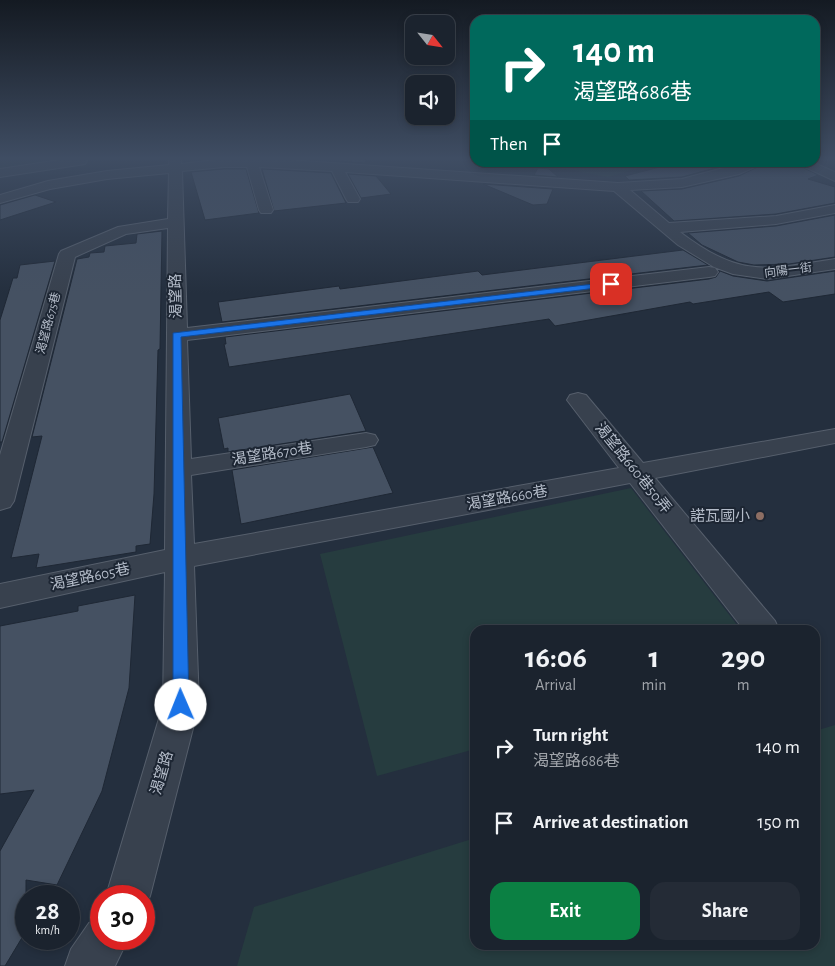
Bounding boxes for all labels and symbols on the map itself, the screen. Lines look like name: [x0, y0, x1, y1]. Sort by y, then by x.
north arrow: [405, 15, 455, 65]
street label: 向陽一街: [763, 260, 813, 279]
pin: [590, 263, 632, 305]
street label: 渴望路: [166, 273, 184, 319]
street label: 渴望路675巷: [33, 290, 62, 355]
street label: 渴望路660巷50弄: [592, 419, 675, 516]
street label: 渴望路670巷: [230, 438, 313, 468]
street label: 渴望路660巷: [465, 482, 549, 513]
place label: 諾瓦國小: [690, 507, 750, 524]
marker: 諾瓦國小: [754, 510, 766, 522]
street label: 渴望路605巷: [48, 559, 131, 593]
position arrow: [154, 678, 206, 730]
street label: 渴望路: [147, 749, 175, 797]
speed limit sign: 30: [90, 885, 155, 950]

